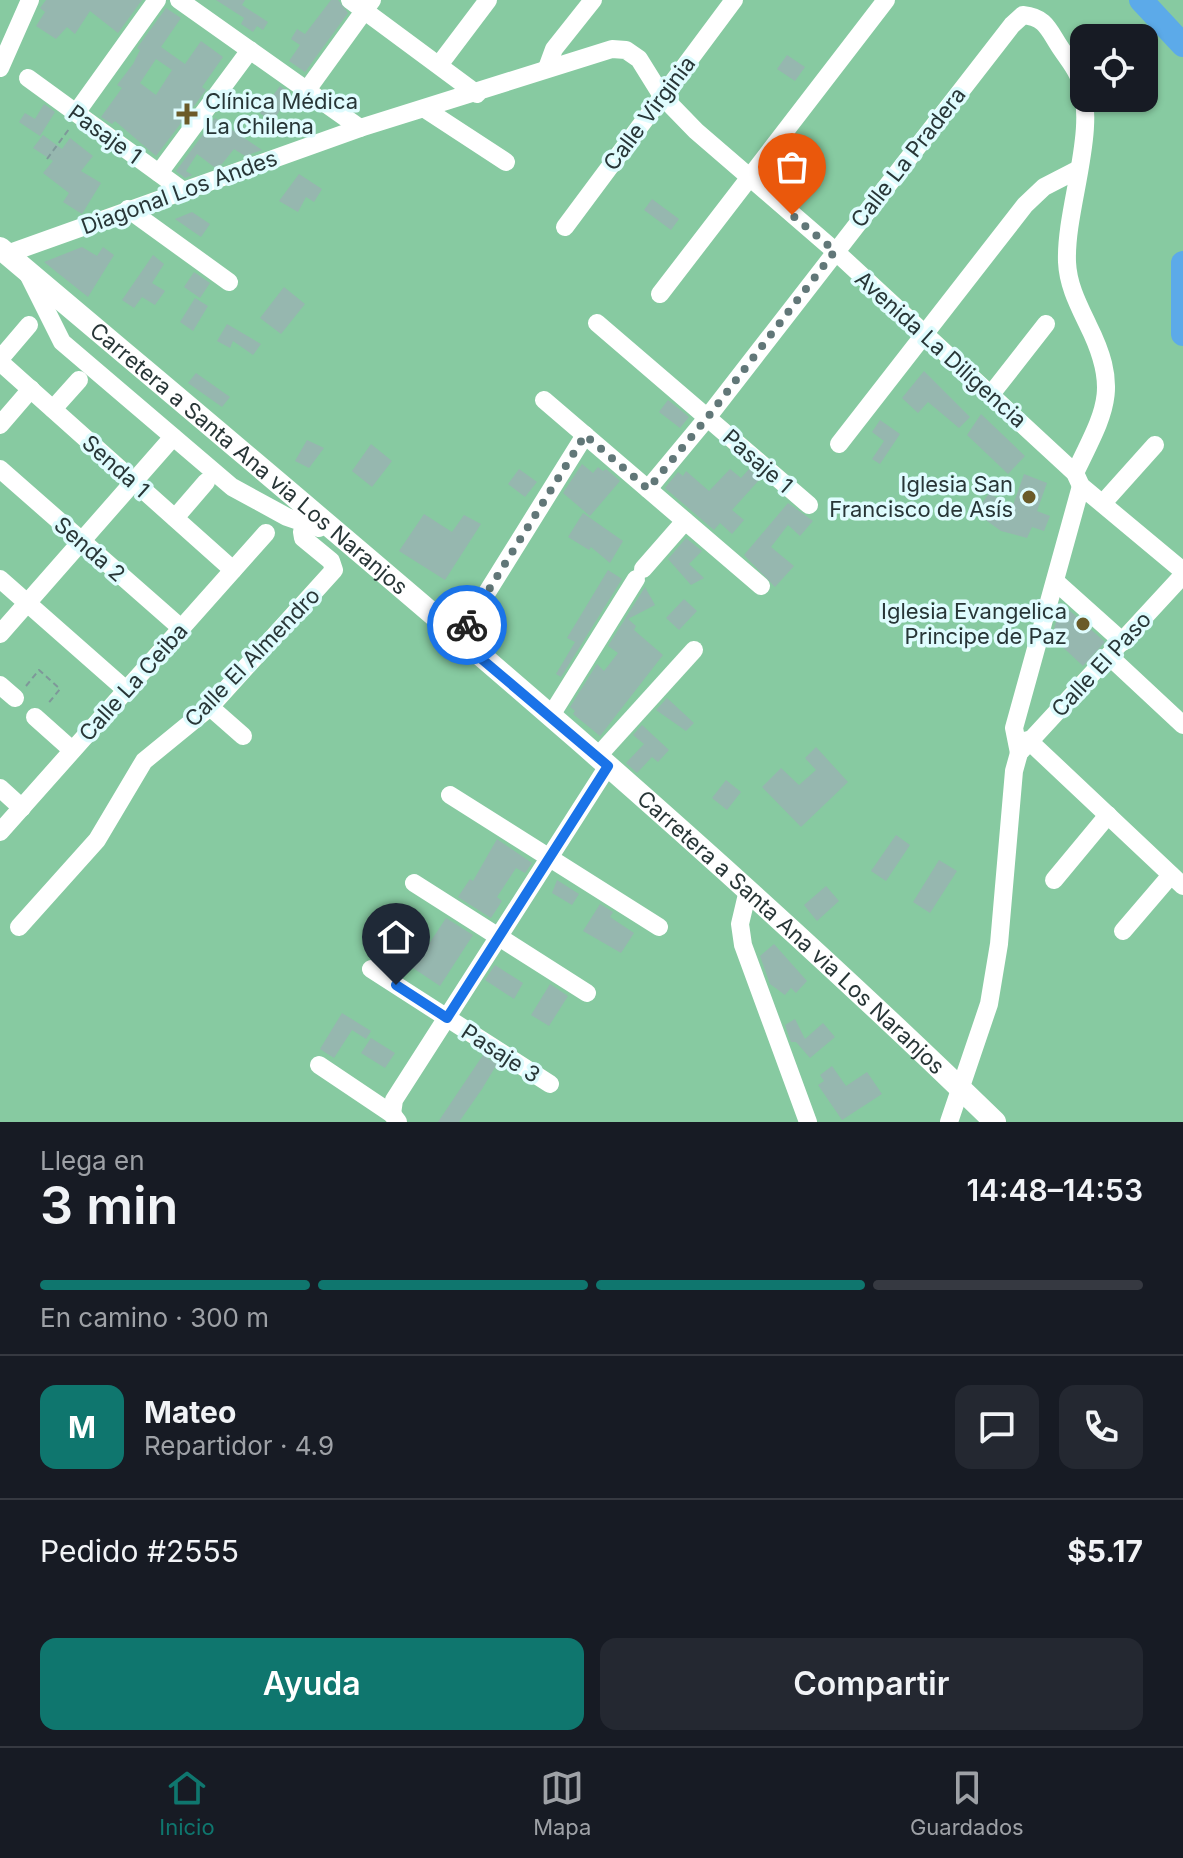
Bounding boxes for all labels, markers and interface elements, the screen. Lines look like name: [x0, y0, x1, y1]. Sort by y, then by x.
map controls: [1070, 24, 1158, 112]
button: locate: [1070, 24, 1158, 112]
street label: Calle Virginia: [598, 51, 700, 175]
street label: Calle La Pradera: [845, 82, 971, 232]
place label: Clínica Médica La Chilena: [205, 88, 358, 139]
street label: Pasaje 1: [64, 99, 146, 169]
marker: Clínica Médica La Chilena: [176, 103, 198, 125]
pin: [758, 133, 826, 215]
street label: Diagonal Los Andes: [77, 144, 281, 240]
icon: bag: [770, 145, 814, 189]
street label: Avenida La Diligencia: [850, 265, 1032, 433]
street label: Carretera a Santa Ana via Los Naranjos: [85, 317, 413, 600]
street label: Pasaje 1: [718, 424, 798, 498]
street label: Senda 1: [77, 429, 155, 503]
place label: Iglesia San Francisco de Asís: [829, 471, 1013, 522]
marker: Iglesia San Francisco de Asís: [1020, 488, 1038, 506]
street label: Senda 2: [49, 511, 131, 587]
street label: Calle El Almendro: [179, 582, 325, 732]
courier: [427, 585, 507, 665]
place label: Iglesia Evangelica Principe de Paz: [881, 598, 1067, 649]
icon: bike: [445, 603, 489, 647]
street label: Calle El Paso: [1046, 606, 1156, 722]
marker: Iglesia Evangelica Principe de Paz: [1074, 615, 1092, 633]
street label: Calle La Ceiba: [73, 618, 193, 746]
street label: Carretera a Santa Ana via Los Naranjos: [632, 785, 950, 1079]
pin: [362, 903, 430, 985]
icon: home: [374, 915, 418, 959]
street label: Pasaje 3: [457, 1018, 545, 1088]
text: Llega en: [40, 1145, 145, 1176]
text: 14:48–14:53: [966, 1172, 1143, 1208]
text: 3 min: [40, 1174, 178, 1237]
text: En camino · 300 m: [40, 1302, 269, 1333]
button: chat: [955, 1385, 1039, 1469]
button: phone: [1059, 1385, 1143, 1469]
text: Mateo: [144, 1394, 236, 1430]
text: M: [68, 1409, 96, 1445]
text: Repartidor · 4.9: [144, 1430, 334, 1461]
text: Pedido #2555: [40, 1533, 239, 1569]
text: $5.17: [1067, 1533, 1143, 1569]
button: Ayuda: [40, 1638, 584, 1730]
button: Compartir: [600, 1638, 1143, 1730]
tab: Inicio: [159, 1766, 215, 1840]
tab: Mapa: [533, 1766, 591, 1840]
tab: Guardados: [910, 1766, 1024, 1840]

